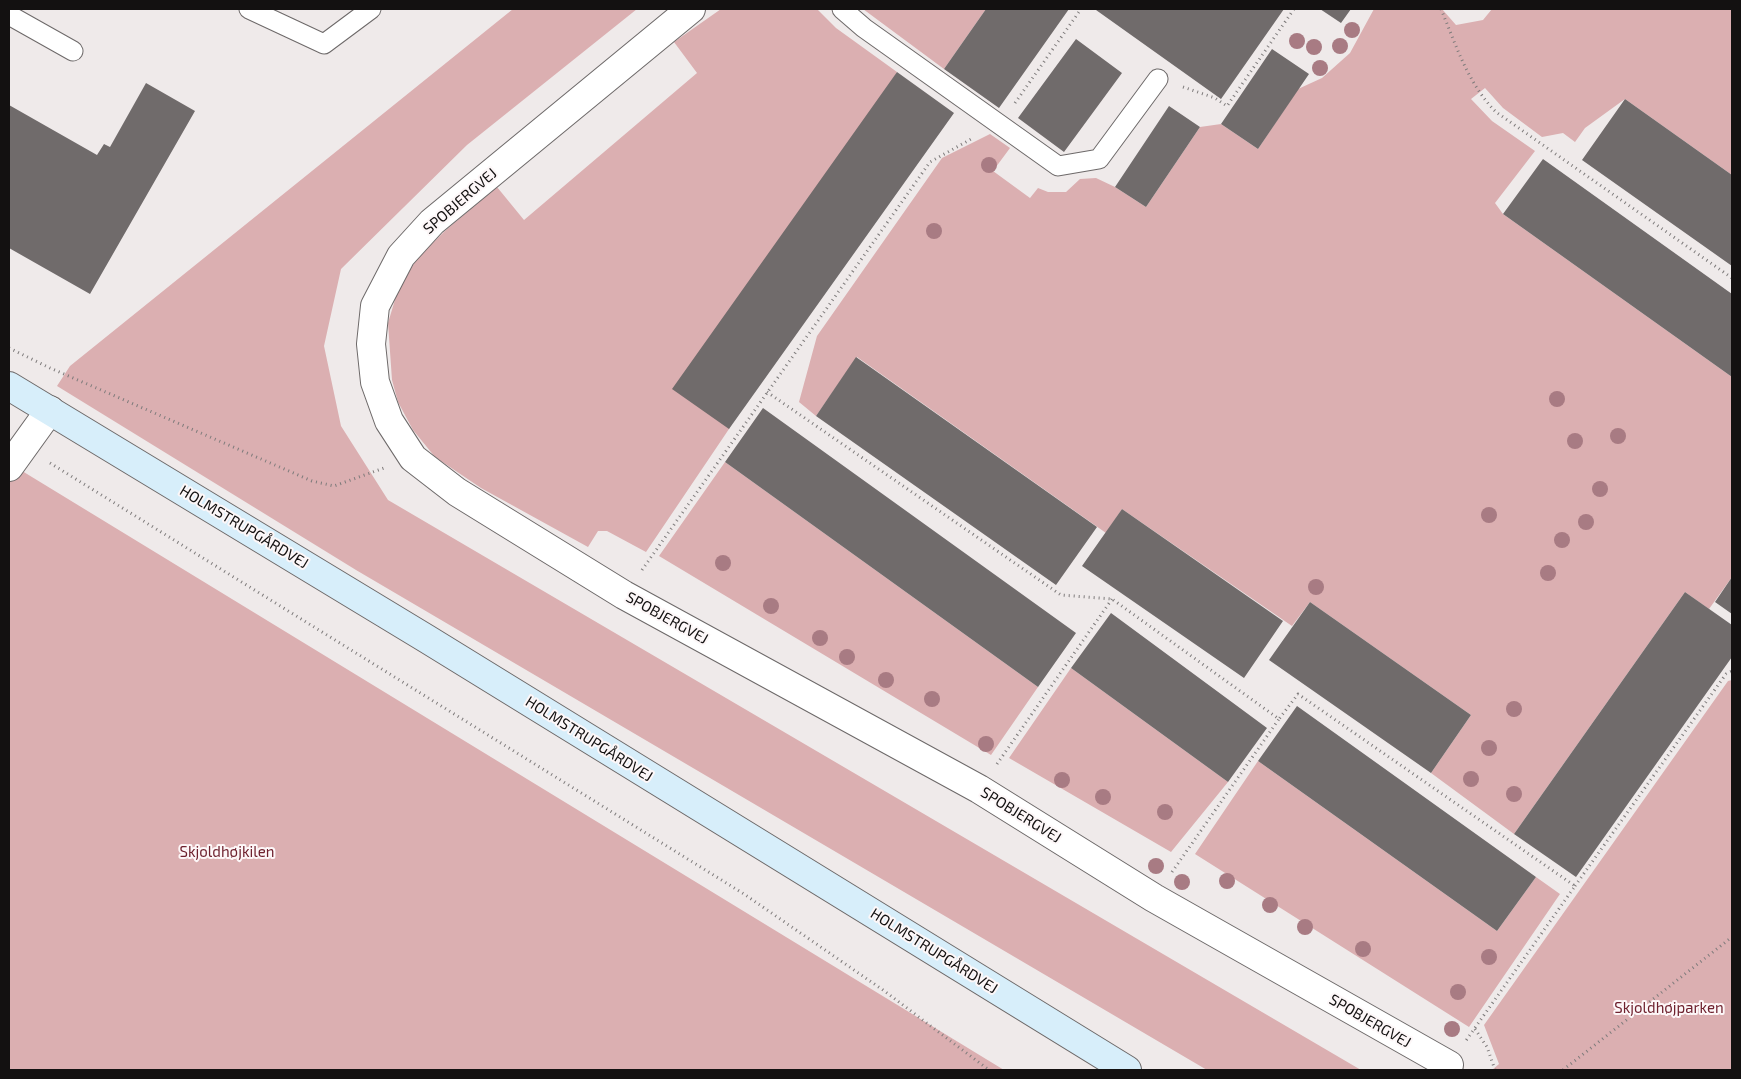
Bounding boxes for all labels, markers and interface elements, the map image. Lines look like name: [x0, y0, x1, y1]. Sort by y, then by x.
street label: SPOBJERGVEJ: [420, 164, 500, 238]
street label: HOLMSTRUPGÅRDVEJ: [177, 482, 311, 572]
street label: SPOBJERGVEJ: [623, 588, 711, 648]
street label: HOLMSTRUPGÅRDVEJ: [522, 693, 656, 785]
street label: SPOBJERGVEJ: [977, 783, 1065, 847]
park label: Skjoldhøjkilen: [180, 843, 274, 861]
street label: HOLMSTRUPGÅRDVEJ: [867, 905, 1001, 997]
street label: SPOBJERGVEJ: [1326, 990, 1414, 1052]
park label: Skjoldhøjparken: [1614, 999, 1724, 1017]

